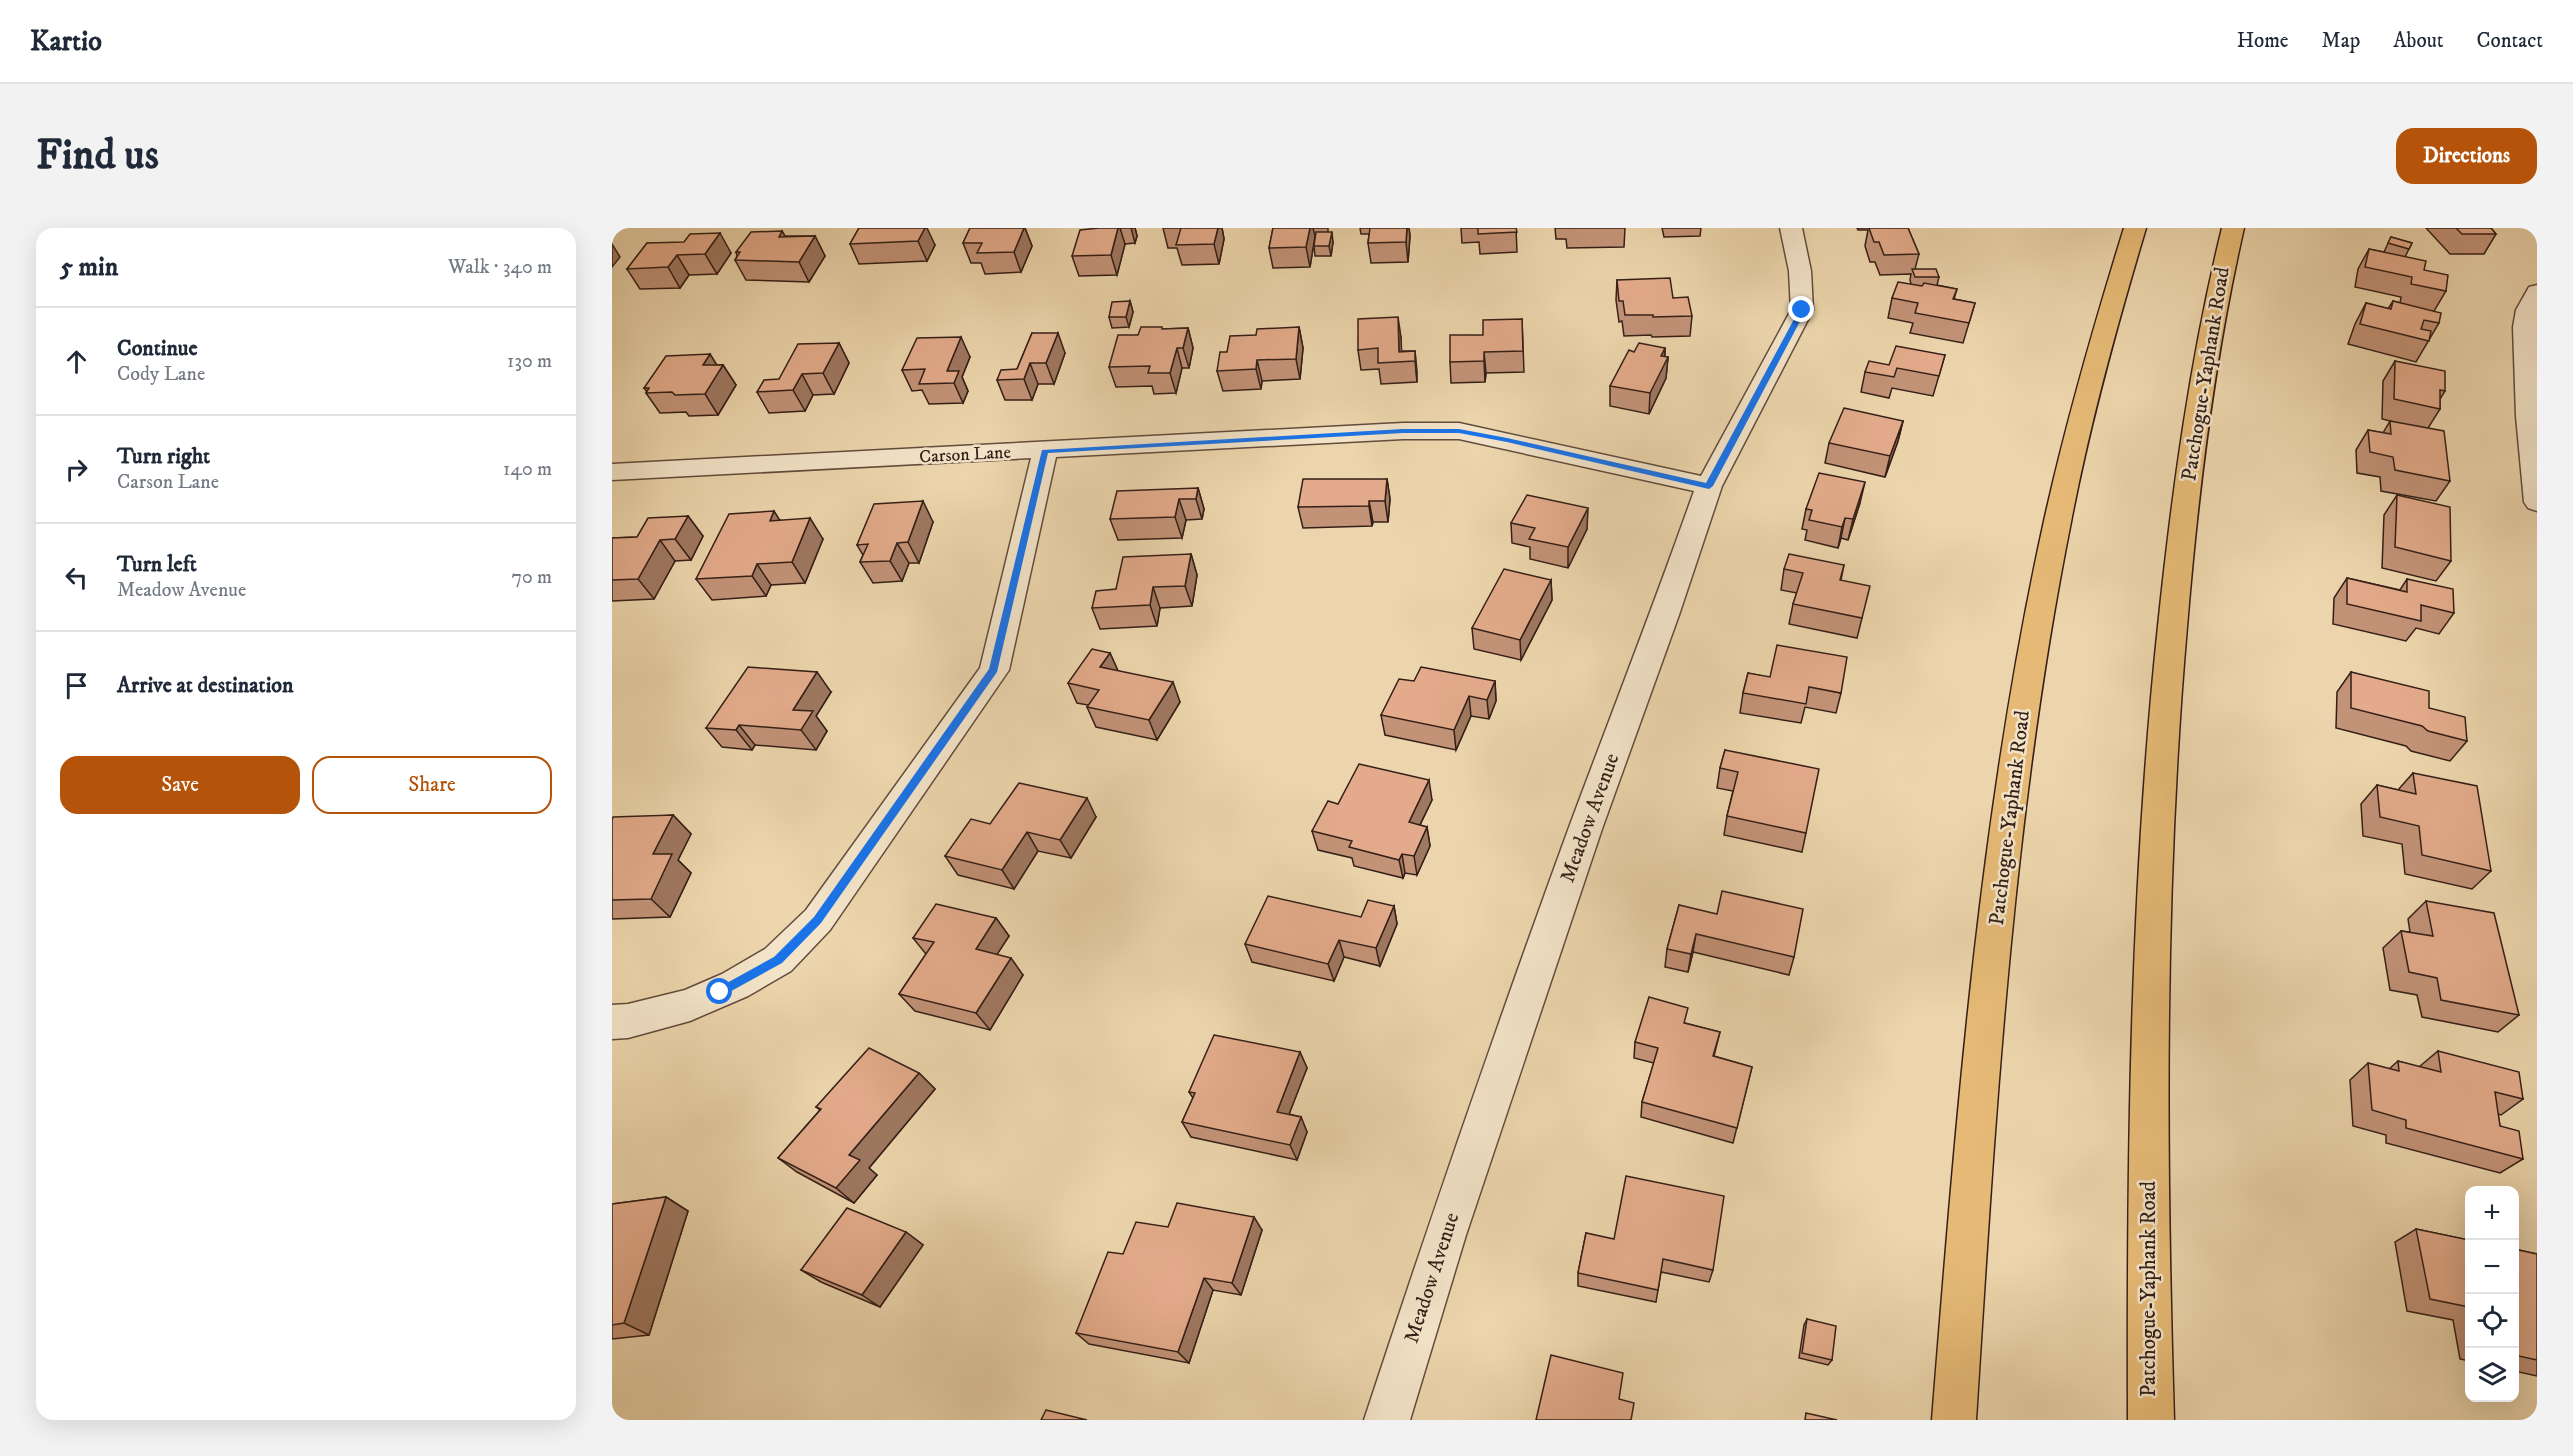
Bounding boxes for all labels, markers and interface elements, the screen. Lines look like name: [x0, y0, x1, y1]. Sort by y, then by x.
text: Kartio: [30, 24, 102, 59]
text: Home: [2237, 28, 2289, 54]
text: Map: [2322, 28, 2360, 54]
text: About: [2393, 28, 2444, 54]
text: Contact: [2477, 28, 2543, 54]
button: Directions: [2396, 128, 2537, 184]
text: Find us: [36, 130, 159, 182]
text: 5 min: [60, 251, 118, 284]
text: Walk · 340 m: [448, 255, 552, 280]
street label: Patchogue-Yaphank Road: [2176, 265, 2236, 483]
route end: [1788, 296, 1814, 322]
text: Continue: [117, 335, 198, 362]
icon: ahead: [60, 345, 93, 378]
text: 130 m: [507, 349, 552, 374]
text: Cody Lane: [117, 362, 205, 387]
street label: Carson Lane: [919, 442, 1011, 468]
text: Turn right: [117, 443, 210, 470]
icon: right: [60, 453, 93, 486]
text: 140 m: [503, 457, 552, 482]
text: Carson Lane: [117, 470, 219, 495]
text: Turn left: [117, 551, 197, 578]
icon: left: [60, 561, 93, 594]
text: 70 m: [511, 565, 552, 590]
text: Meadow Avenue: [117, 578, 246, 603]
icon: arrive: [60, 669, 93, 702]
text: Arrive at destination: [117, 672, 294, 699]
street label: Patchogue-Yaphank Road: [1984, 709, 2036, 927]
street label: Meadow Avenue: [1555, 750, 1626, 886]
button: Save: [60, 756, 300, 814]
button: Share: [312, 756, 552, 814]
route start: [706, 978, 732, 1004]
street label: Patchogue-Yaphank Road: [2136, 1180, 2162, 1397]
map controls: [2465, 1186, 2519, 1402]
button: +: [2465, 1186, 2519, 1240]
street label: Meadow Avenue: [1399, 1209, 1465, 1347]
button: −: [2465, 1240, 2519, 1294]
button: locate: [2465, 1294, 2519, 1348]
button: layers: [2465, 1348, 2519, 1402]

